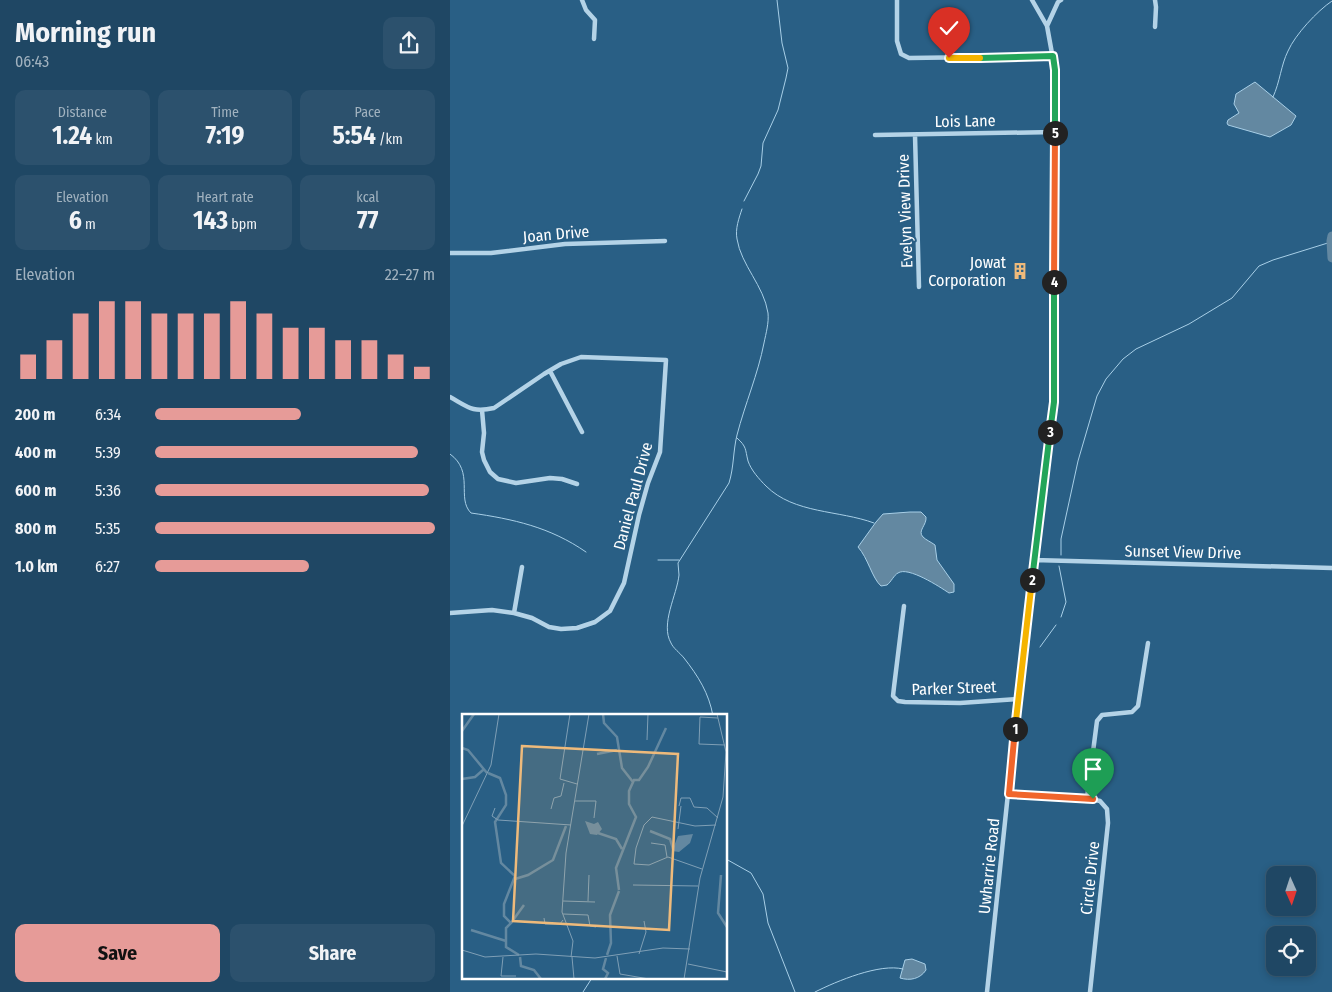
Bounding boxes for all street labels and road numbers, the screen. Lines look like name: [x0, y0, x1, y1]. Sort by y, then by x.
street label: Lois Lane: [934, 111, 996, 131]
street label: Evelyn View Drive: [894, 154, 916, 268]
street label: Joan Drive: [522, 222, 590, 246]
street label: Daniel Paul Drive: [609, 440, 657, 552]
street label: Sunset View Drive: [1125, 541, 1242, 563]
street label: Parker Street: [911, 677, 997, 699]
street label: Uwharrie Road: [975, 817, 1003, 915]
street label: Circle Drive: [1077, 840, 1103, 916]

